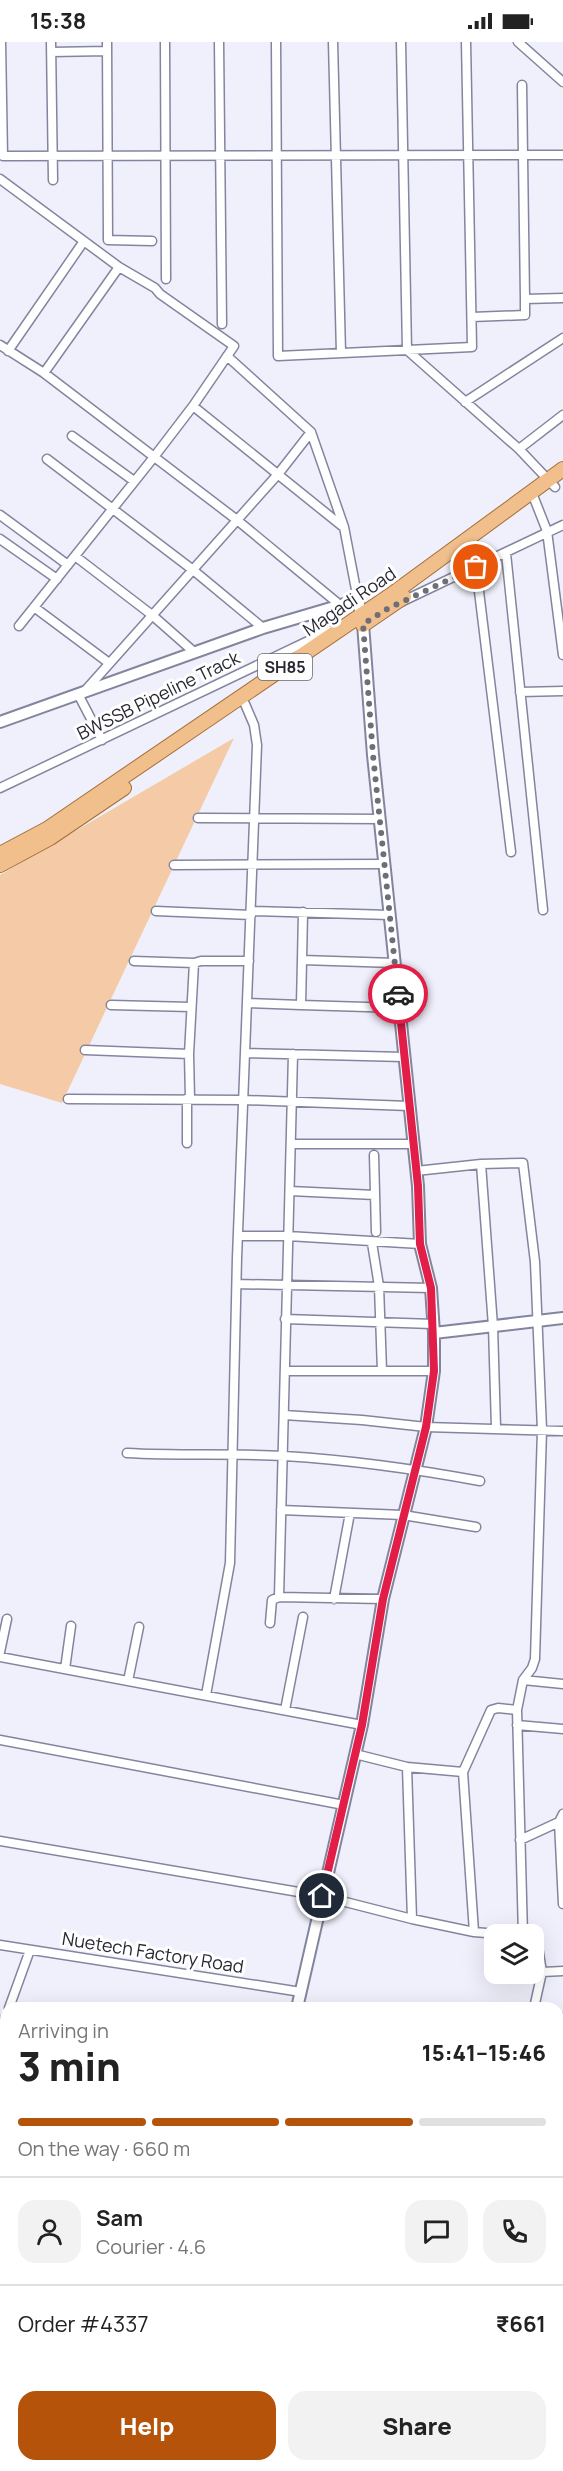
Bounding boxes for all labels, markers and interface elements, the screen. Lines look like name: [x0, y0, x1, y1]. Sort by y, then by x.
text: 15:38: [30, 6, 86, 36]
pin: [450, 541, 501, 592]
icon: bag: [459, 550, 492, 583]
street label: Magadi Road: [298, 561, 400, 641]
street label: BWSSB Pipeline Track: [73, 645, 244, 745]
road number: SH85: [258, 654, 312, 680]
courier: [368, 964, 428, 1024]
icon: car: [382, 978, 415, 1011]
pin: [296, 1870, 347, 1921]
icon: home: [305, 1879, 338, 1912]
map controls: [484, 1924, 544, 1984]
button: layers: [484, 1924, 544, 1984]
street label: Nuetech Factory Road: [61, 1926, 245, 1978]
text: Arriving in: [18, 2017, 109, 2044]
text: 15:41–15:46: [422, 2038, 546, 2068]
text: 3 min: [18, 2039, 121, 2093]
text: On the way · 660 m: [18, 2135, 190, 2162]
button: person: [18, 2200, 81, 2263]
button: chat: [405, 2200, 468, 2263]
button: phone: [483, 2200, 546, 2263]
text: Sam: [96, 2203, 143, 2233]
text: Courier · 4.6: [96, 2233, 206, 2260]
text: Order #4337: [18, 2309, 148, 2339]
text: ₹661: [496, 2309, 546, 2339]
button: Help: [18, 2391, 276, 2460]
button: Share: [288, 2391, 546, 2460]

